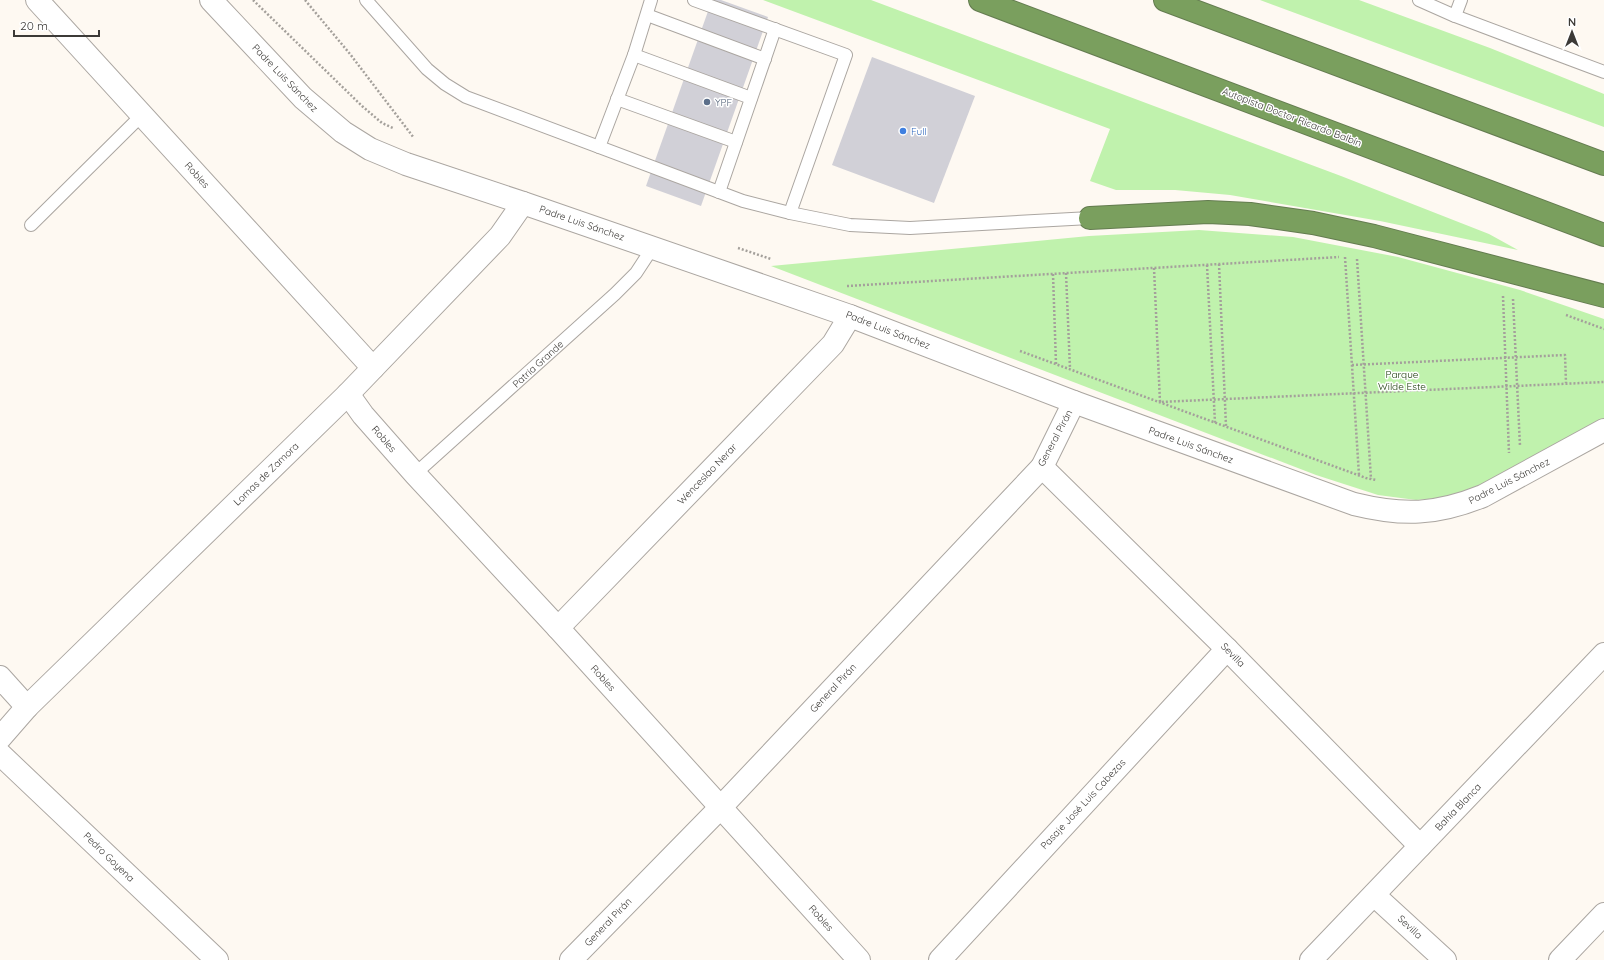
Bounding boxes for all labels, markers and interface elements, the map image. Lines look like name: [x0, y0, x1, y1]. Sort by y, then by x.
scale bar: [14, 12, 99, 38]
north arrow: [1552, 12, 1592, 52]
text: N: [1568, 15, 1576, 29]
text: 20 m: [20, 18, 48, 33]
street label: Padre Luis Sánchez: [249, 41, 321, 115]
street label: Autopista Doctor Ricardo Balbín: [1220, 84, 1364, 150]
place label: YPF: [715, 96, 733, 109]
marker: YPF: [702, 97, 712, 107]
place label: Full: [911, 125, 927, 138]
marker: Full: [898, 126, 908, 136]
street label: Robles: [182, 159, 213, 191]
street label: Padre Luis Sánchez: [538, 202, 627, 244]
street label: Padre Luis Sánchez: [844, 308, 932, 352]
street label: Patria Grande: [510, 337, 567, 390]
park label: Parque Wilde Este: [1378, 368, 1426, 393]
street label: General Pirán: [1035, 407, 1075, 469]
street label: Robles: [369, 423, 399, 455]
street label: Padre Luis Sánchez: [1147, 424, 1235, 466]
street label: Lomas de Zamora: [231, 440, 301, 508]
street label: Wenceslao Nerar: [674, 441, 740, 507]
street label: Padre Luis Sánchez: [1466, 455, 1552, 507]
street label: Sevilla: [1218, 640, 1248, 670]
street label: General Pirán: [807, 661, 859, 715]
street label: Robles: [588, 662, 619, 694]
street label: Pasaje José Luis Cabezas: [1038, 756, 1129, 852]
street label: Bahía Blanca: [1432, 781, 1484, 833]
street label: Pedro Goyena: [81, 829, 137, 885]
street label: General Pirán: [582, 895, 634, 949]
street label: Robles: [806, 902, 837, 934]
street label: Sevilla: [1395, 912, 1425, 942]

